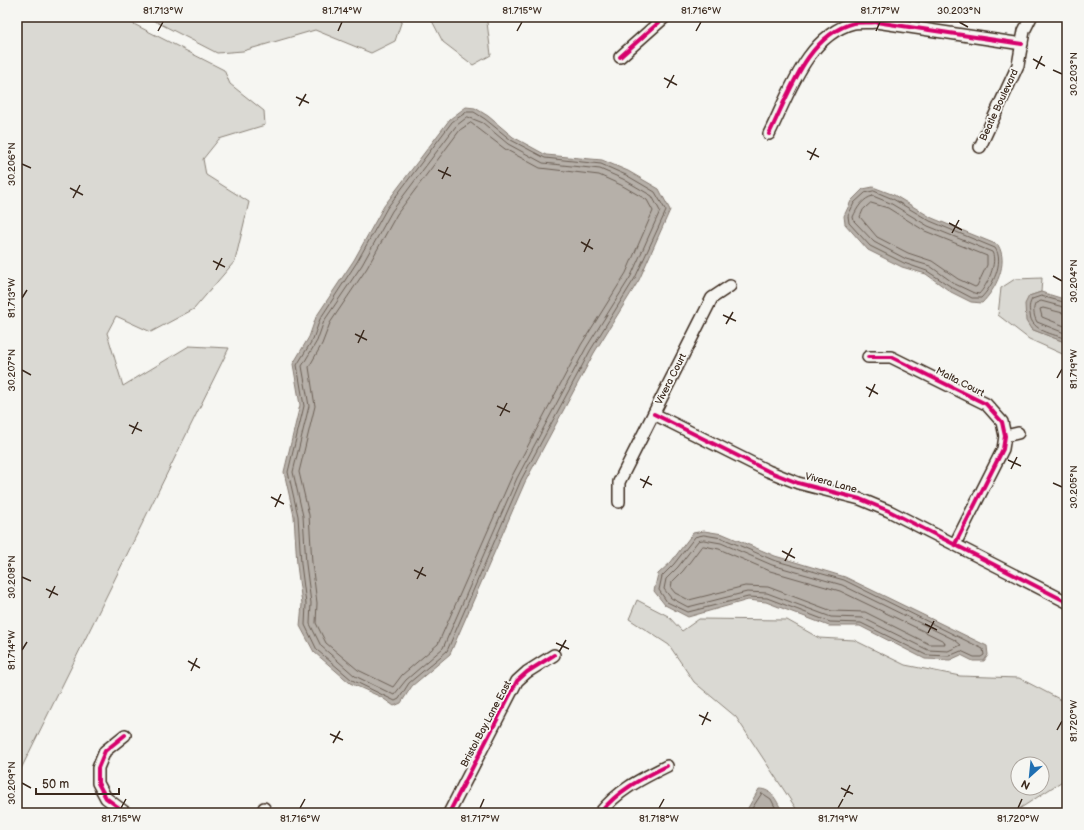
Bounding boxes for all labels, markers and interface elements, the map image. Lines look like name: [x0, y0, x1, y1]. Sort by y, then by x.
text: 81.713°W: [143, 5, 183, 17]
text: 81.714°W: [322, 5, 362, 17]
text: 81.715°W: [502, 5, 542, 17]
text: 81.716°W: [681, 5, 721, 17]
text: 81.717°W: [860, 5, 900, 17]
text: 30.203°N: [937, 5, 981, 17]
text: 30.203°N: [1068, 52, 1080, 96]
street label: Beatle Boulevard: [977, 67, 1021, 143]
text: 30.206°N: [6, 142, 18, 186]
text: 30.204°N: [1068, 259, 1080, 303]
text: 81.713°W: [6, 278, 18, 318]
text: 30.207°N: [6, 349, 18, 391]
text: 81.719°W: [1068, 349, 1080, 389]
street label: Vivera Court: [653, 351, 689, 407]
street label: Malta Court: [934, 365, 986, 399]
text: 30.205°N: [1068, 465, 1080, 509]
street label: Vivera Lane: [804, 470, 858, 496]
text: 30.208°N: [6, 555, 18, 599]
text: 81.714°W: [6, 630, 18, 670]
street label: Bristol Bay Lane East: [458, 679, 514, 769]
text: 81.720°W: [1068, 700, 1080, 742]
north arrow: [1010, 756, 1050, 796]
text: 30.209°N: [6, 761, 18, 805]
scale bar: [36, 770, 119, 796]
text: 50 m: [42, 777, 69, 792]
text: N: [1019, 777, 1032, 792]
text: 81.715°W: [101, 813, 141, 825]
text: 81.716°W: [280, 813, 320, 825]
text: 81.717°W: [460, 813, 500, 825]
text: 81.718°W: [639, 813, 679, 825]
text: 81.719°W: [818, 813, 858, 825]
text: 81.720°W: [997, 813, 1039, 825]

